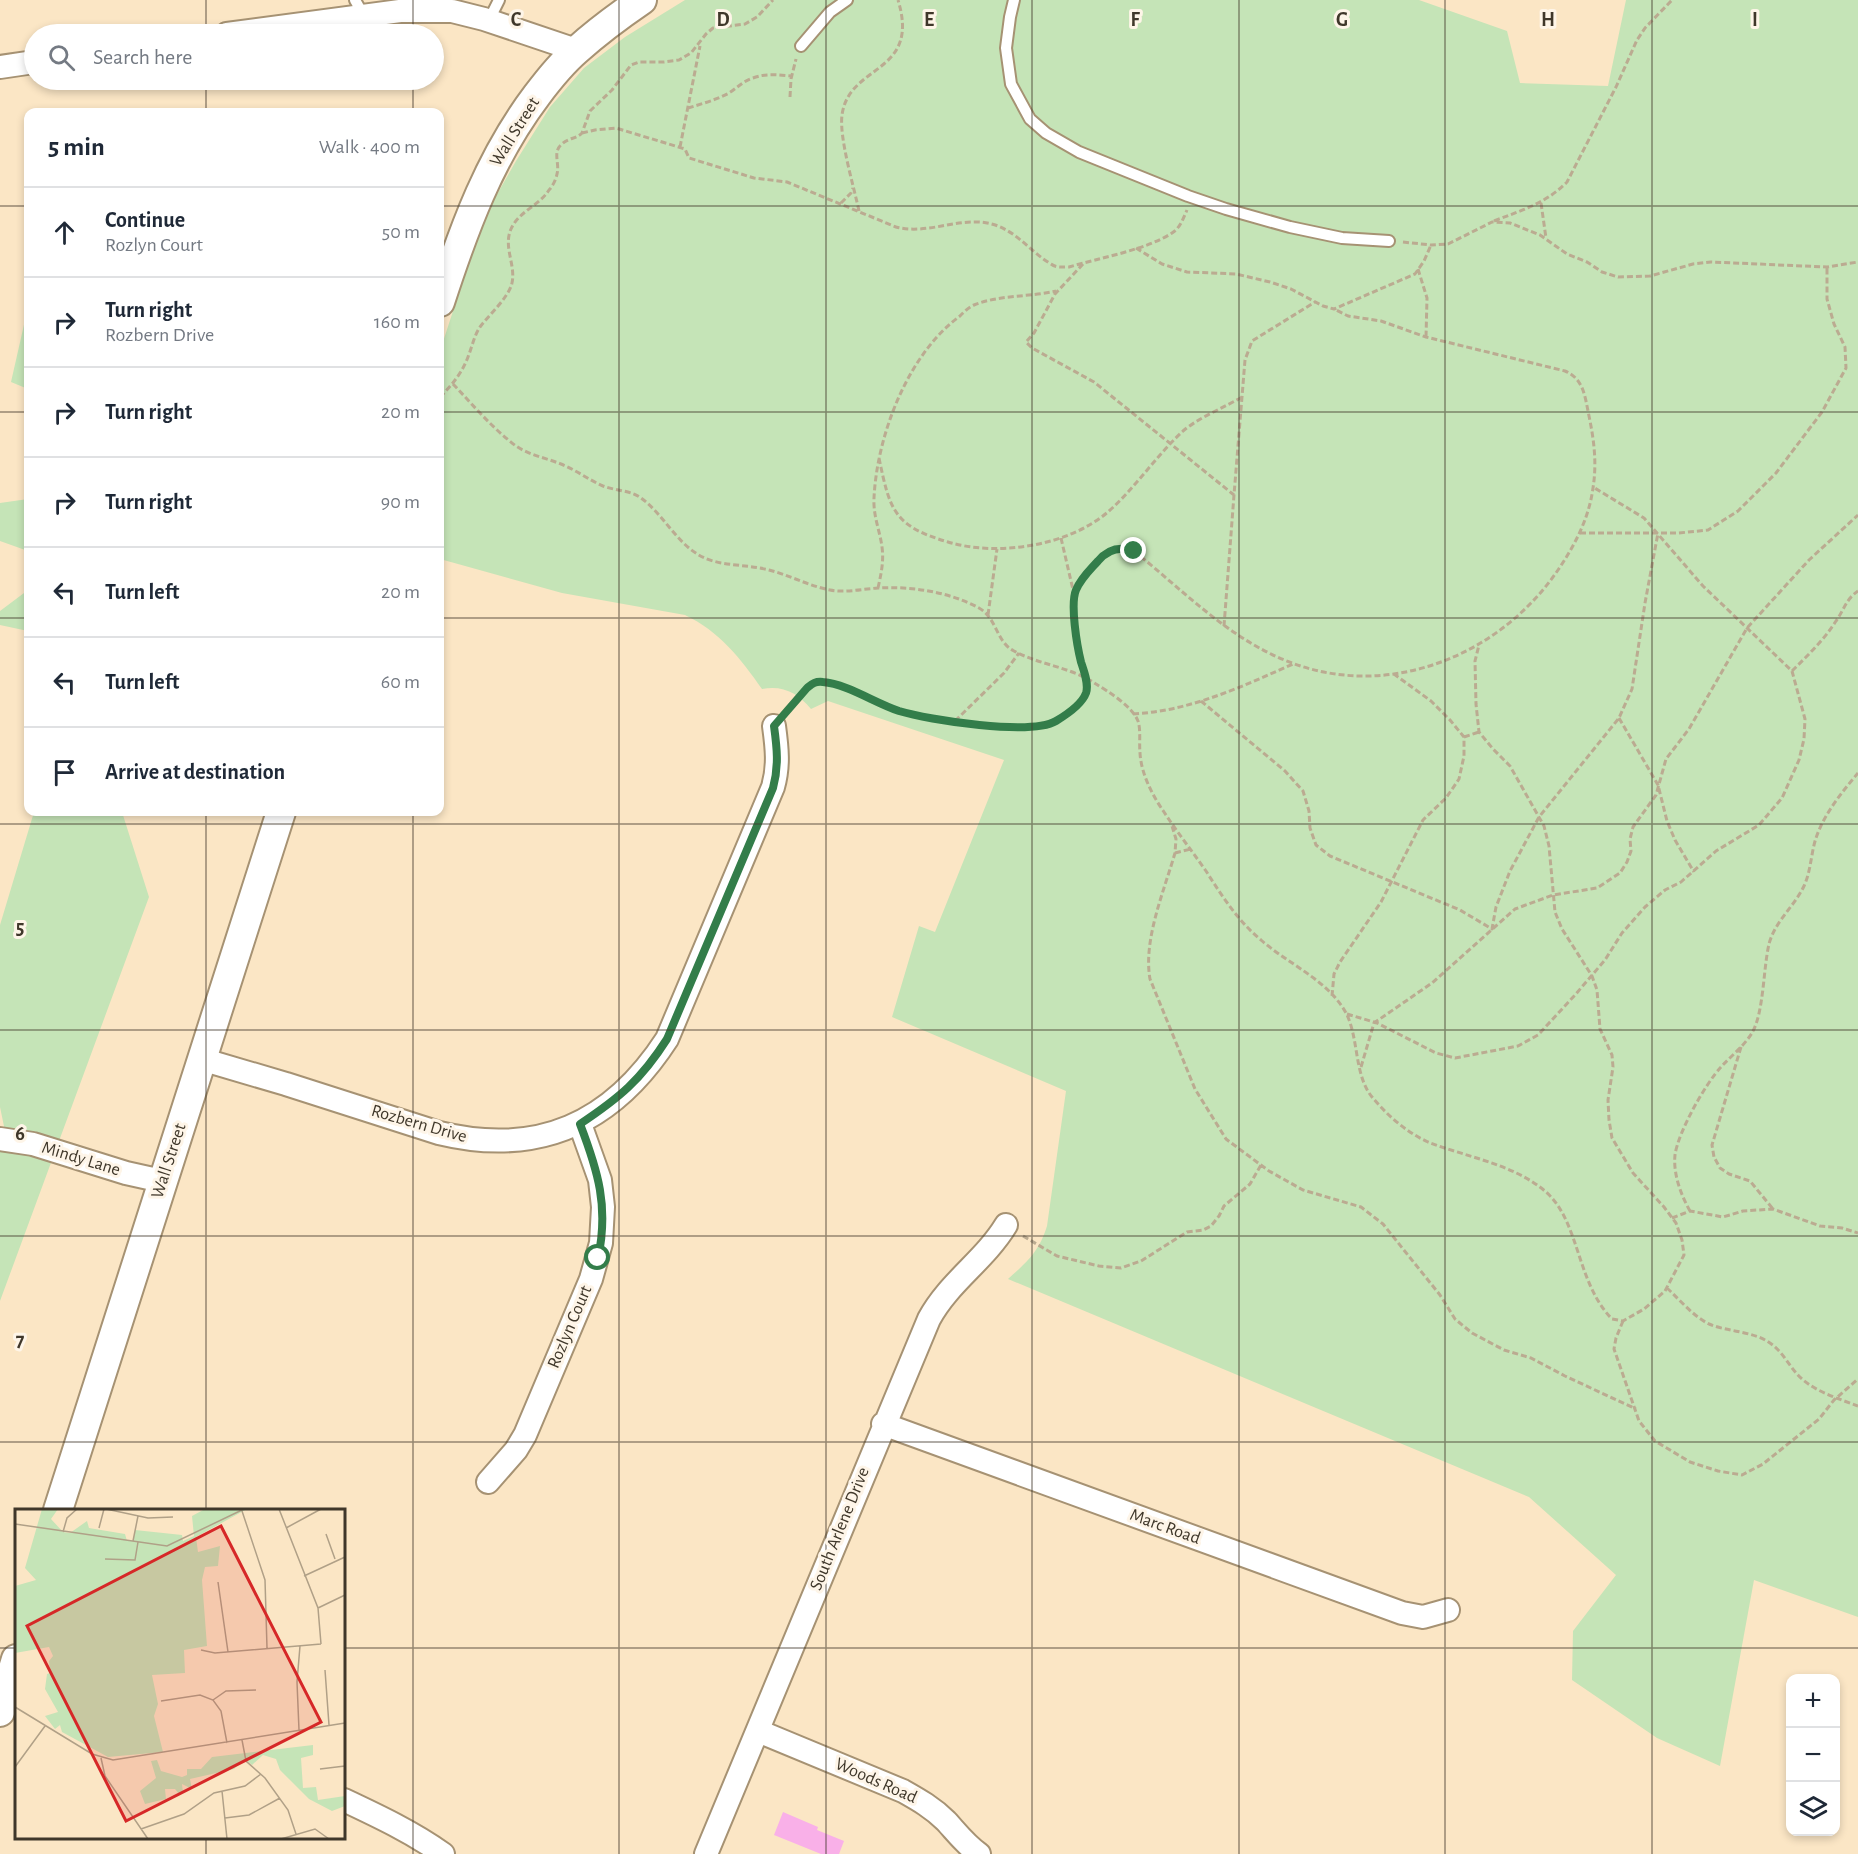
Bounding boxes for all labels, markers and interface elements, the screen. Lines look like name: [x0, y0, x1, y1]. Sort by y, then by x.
text: C: [511, 10, 522, 30]
text: D: [716, 10, 730, 30]
text: E: [924, 10, 934, 30]
text: F: [1130, 10, 1140, 30]
text: G: [1336, 10, 1348, 30]
text: H: [1541, 10, 1555, 30]
text: I: [1752, 10, 1758, 30]
search box: [24, 24, 444, 90]
icon: search: [45, 41, 78, 74]
text: Search here: [93, 46, 192, 68]
street label: Wall Street: [487, 94, 543, 170]
text: 5 min: [48, 134, 105, 160]
text: Walk · 400 m: [319, 137, 420, 157]
text: Continue: [105, 209, 185, 231]
icon: ahead: [48, 216, 81, 249]
text: 50 m: [382, 222, 420, 242]
text: Rozlyn Court: [105, 235, 203, 255]
text: Turn right: [105, 299, 192, 321]
icon: right: [48, 306, 81, 339]
text: 160 m: [374, 312, 420, 332]
text: Rozbern Drive: [105, 325, 214, 345]
icon: right: [48, 396, 81, 429]
text: Turn right: [105, 401, 192, 423]
text: 20 m: [381, 402, 420, 422]
icon: right: [48, 486, 81, 519]
text: Turn right: [105, 491, 192, 513]
text: 90 m: [381, 492, 420, 512]
route end: [1120, 537, 1146, 563]
icon: left: [48, 576, 81, 609]
text: Turn left: [105, 581, 179, 603]
text: 20 m: [381, 582, 420, 602]
icon: left: [48, 666, 81, 699]
text: Turn left: [105, 671, 179, 693]
text: 60 m: [381, 672, 420, 692]
icon: arrive: [48, 756, 81, 789]
text: Arrive at destination: [105, 761, 285, 783]
text: 5: [16, 918, 24, 938]
street label: Rozbern Drive: [369, 1102, 469, 1146]
street label: Wall Street: [148, 1121, 190, 1201]
text: 6: [15, 1124, 25, 1144]
street label: Mindy Lane: [40, 1139, 122, 1179]
route start: [584, 1244, 610, 1270]
street label: Rozlyn Court: [544, 1283, 596, 1371]
text: 7: [16, 1330, 25, 1350]
street label: South Arlene Drive: [807, 1465, 873, 1593]
street label: Marc Road: [1127, 1506, 1203, 1548]
inset map: [15, 1509, 345, 1839]
map controls: [1786, 1674, 1840, 1836]
button: +: [1786, 1674, 1840, 1728]
button: −: [1786, 1728, 1840, 1782]
street label: Woods Road: [832, 1755, 920, 1807]
button: layers: [1786, 1782, 1840, 1836]

